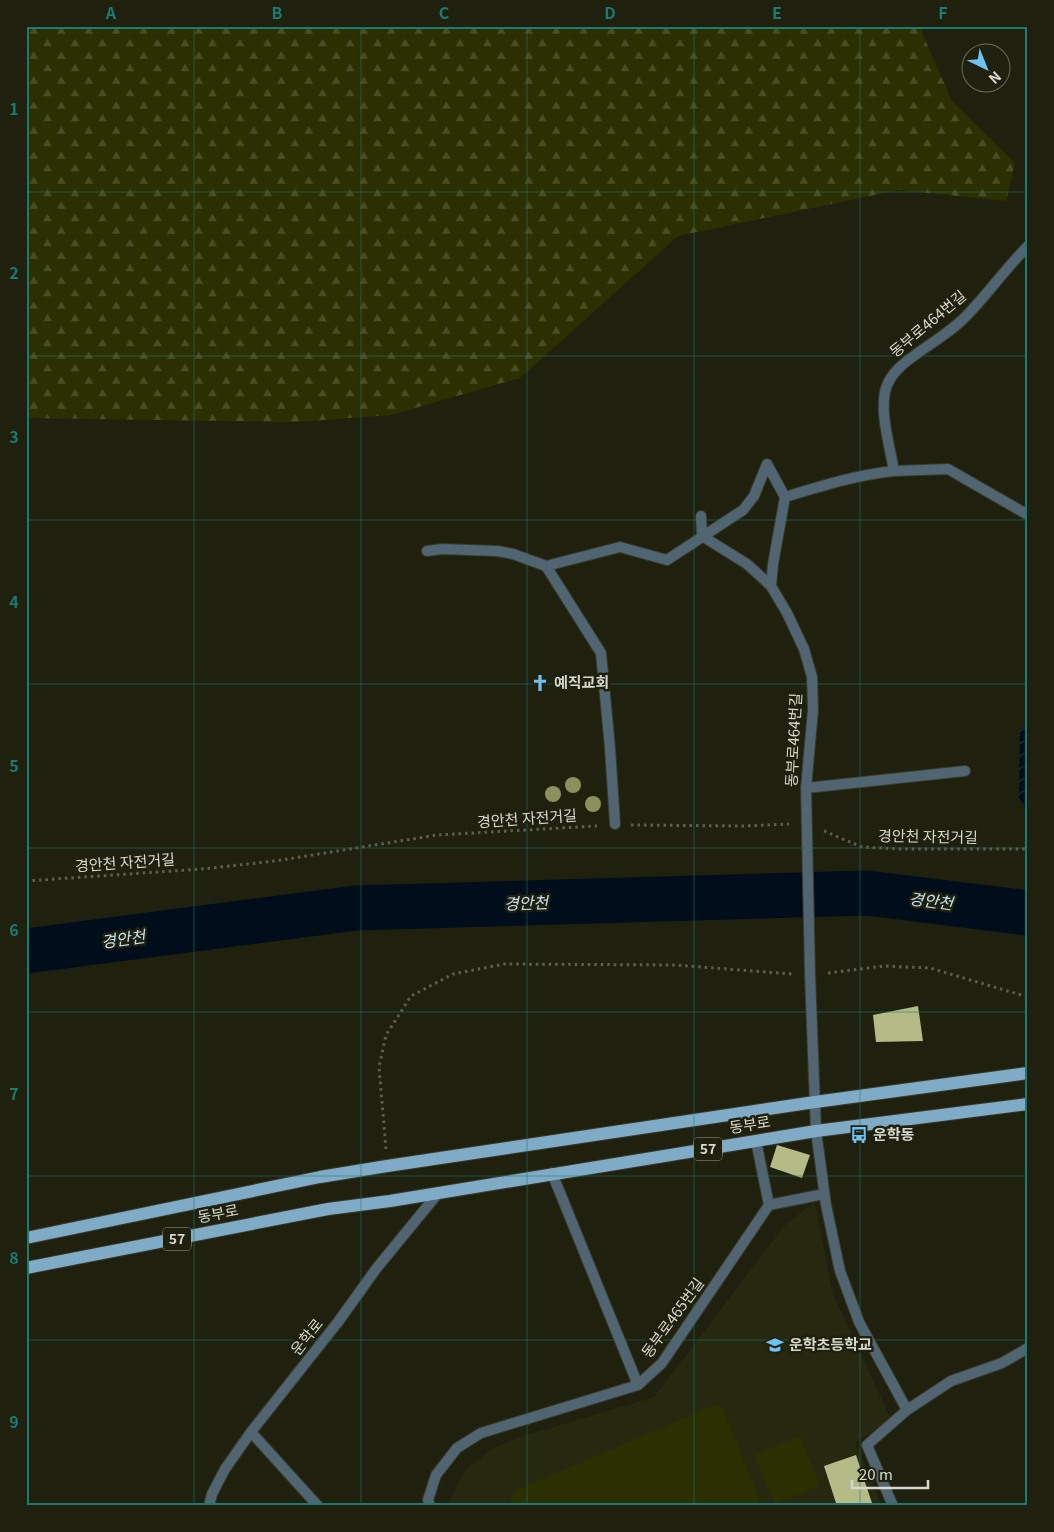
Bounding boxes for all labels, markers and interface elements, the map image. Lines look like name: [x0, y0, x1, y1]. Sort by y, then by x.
text: A: [105, 0, 117, 24]
text: B: [272, 0, 283, 24]
text: C: [439, 0, 450, 24]
text: D: [604, 0, 616, 24]
text: E: [772, 0, 782, 24]
text: F: [938, 0, 948, 24]
north arrow: [962, 42, 1012, 92]
text: N: [985, 67, 1006, 89]
text: 1: [9, 96, 19, 120]
text: 2: [9, 260, 19, 284]
street label: 동부로464번길: [884, 285, 970, 361]
text: 3: [9, 424, 19, 448]
text: 4: [9, 589, 19, 613]
place label: 예직교회: [554, 671, 609, 692]
church icon: 예직교회: [530, 673, 550, 693]
street label: 동부로464번길: [780, 692, 805, 787]
text: 5: [9, 753, 19, 777]
street label: 경안천 자전거길: [476, 804, 577, 831]
street label: 경안천 자전거길: [878, 824, 978, 847]
street label: 경안천 자전거길: [74, 848, 175, 875]
water label: 경안천: [908, 885, 957, 915]
water label: 경안천: [503, 889, 551, 915]
text: 6: [9, 917, 19, 941]
water label: 경안천: [99, 923, 149, 953]
text: 7: [9, 1081, 19, 1105]
street label: 동부로: [728, 1110, 772, 1137]
place label: 운학동: [873, 1123, 915, 1144]
bus stop icon: 운학동: [849, 1125, 869, 1145]
road number: 57: [694, 1138, 722, 1160]
street label: 동부로: [195, 1198, 240, 1227]
road number: 57: [163, 1228, 191, 1250]
text: 8: [9, 1245, 19, 1269]
street label: 동부로465번길: [636, 1273, 708, 1361]
street label: 운학로: [285, 1313, 327, 1359]
place label: 운학초등학교: [789, 1333, 872, 1354]
school or university icon: 운학초등학교: [765, 1335, 785, 1355]
text: 9: [9, 1409, 19, 1433]
scale bar: [852, 1457, 928, 1489]
text: 20 m: [859, 1463, 893, 1484]

